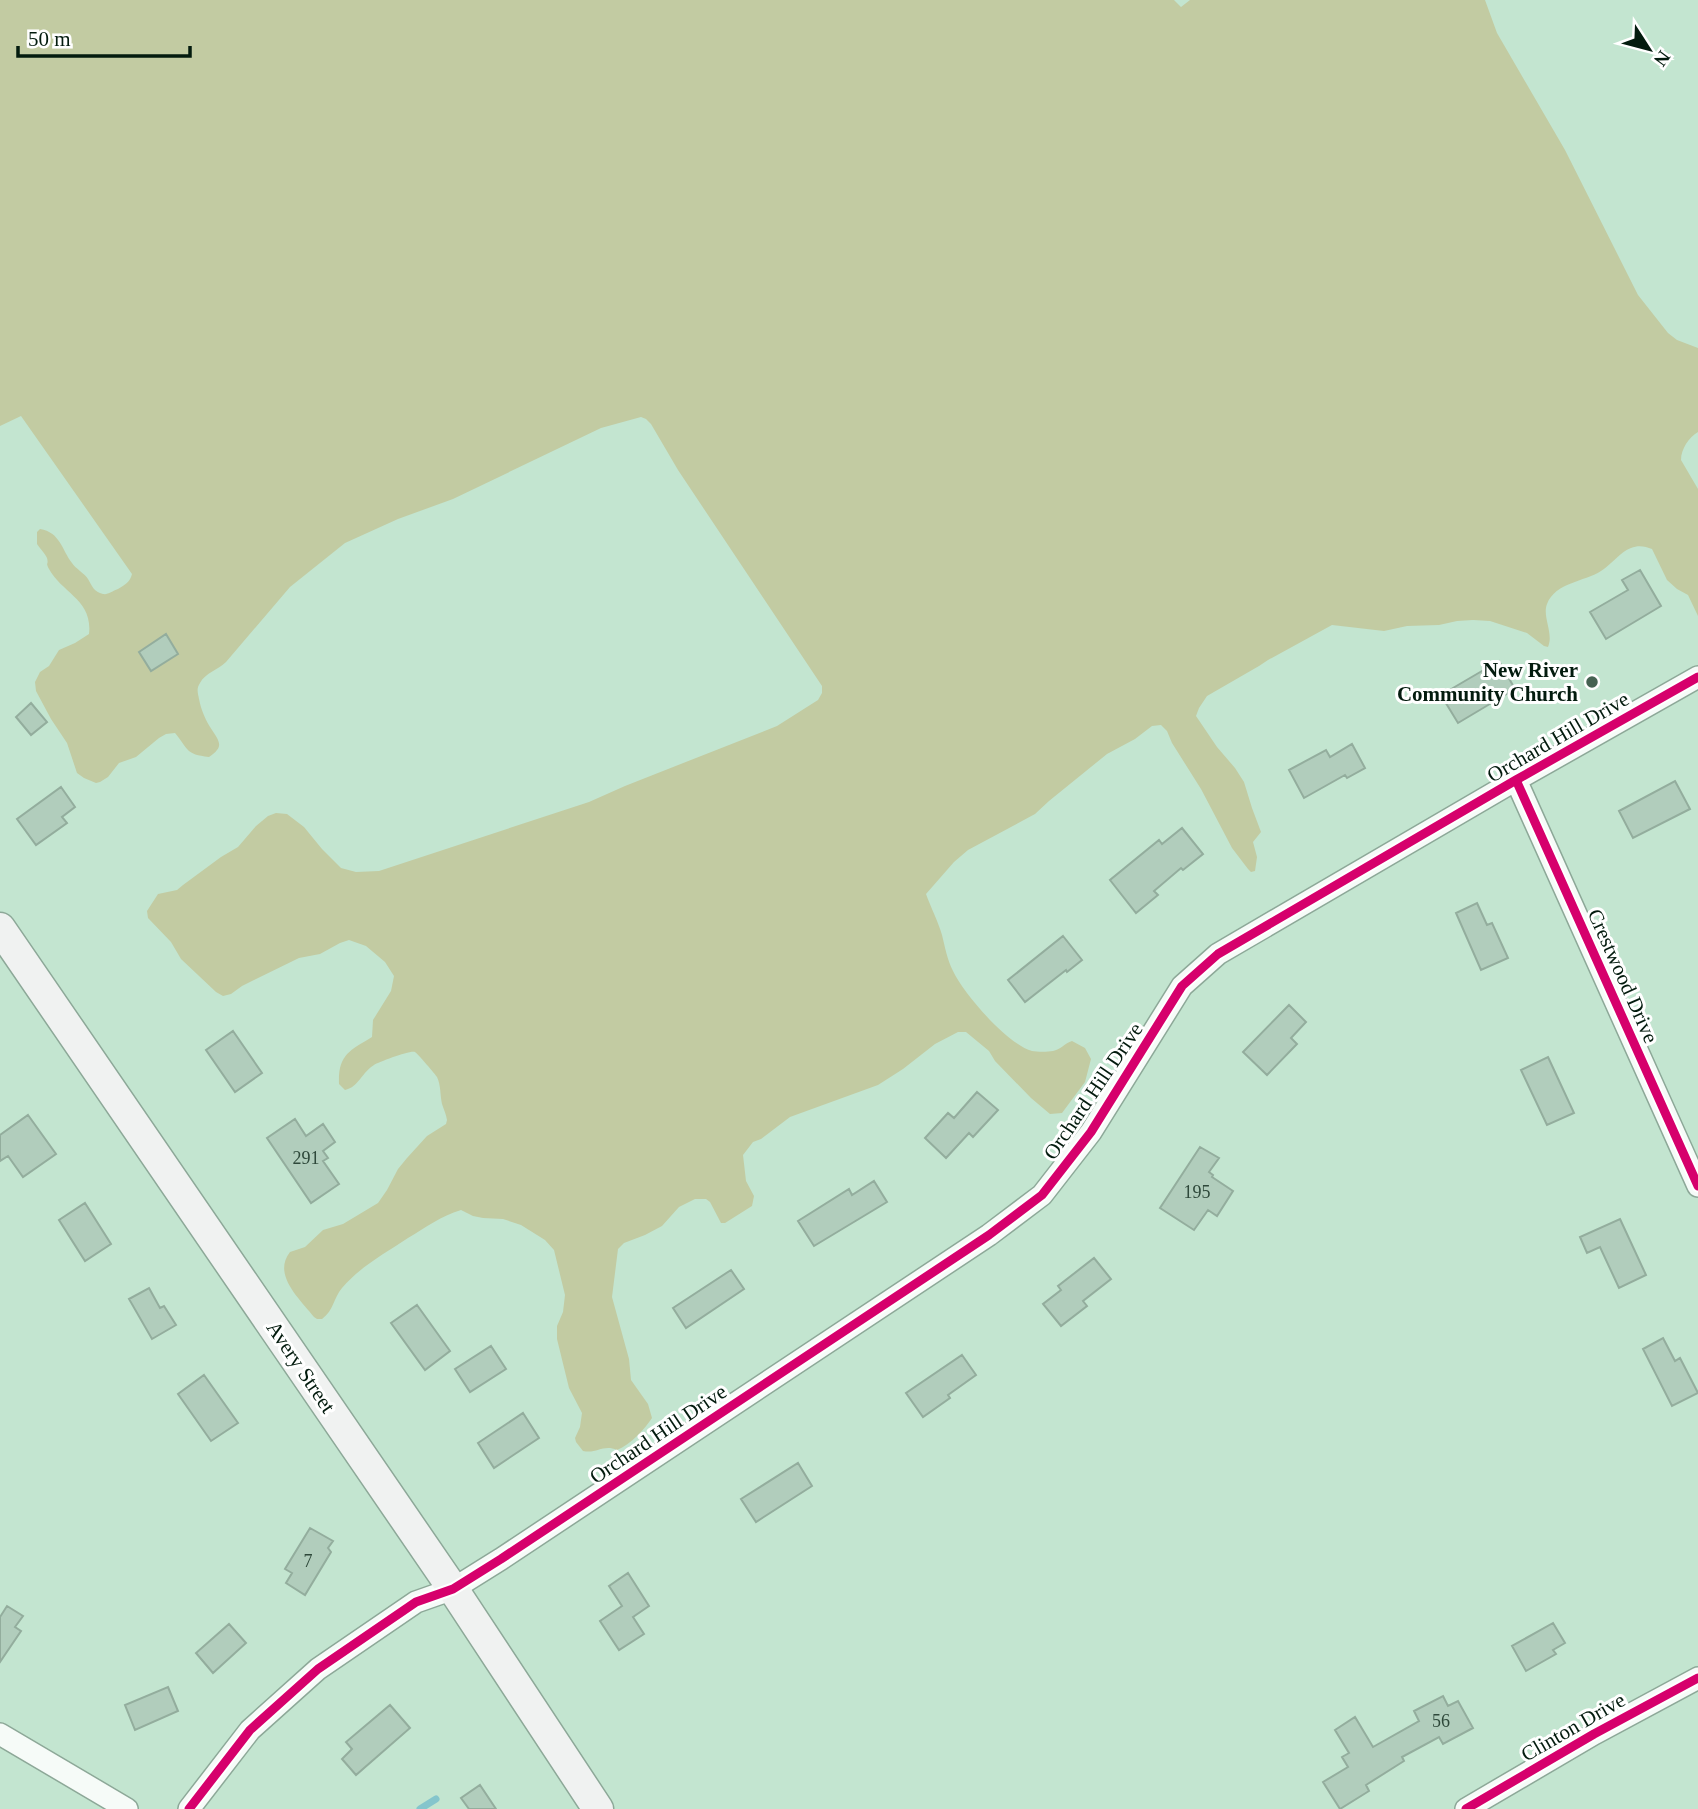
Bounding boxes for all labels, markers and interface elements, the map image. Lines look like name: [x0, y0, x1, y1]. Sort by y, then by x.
scale bar: [18, 14, 189, 58]
north arrow: [1614, 14, 1684, 84]
text: 50 m: [28, 27, 71, 51]
text: N: [1650, 47, 1675, 71]
place label: New River Community Church: [1397, 658, 1578, 706]
marker: New River Community Church: [1584, 674, 1600, 690]
street label: Orchard Hill Drive: [1483, 687, 1633, 787]
street label: Crestwood Drive: [1583, 905, 1663, 1047]
street label: Orchard Hill Drive: [1038, 1018, 1148, 1164]
house number: 291: [293, 1148, 320, 1168]
house number: 195: [1184, 1182, 1211, 1202]
street label: Avery Street: [262, 1317, 340, 1417]
street label: Orchard Hill Drive: [585, 1379, 731, 1489]
house number: 7: [304, 1551, 313, 1571]
street label: Clinton Drive: [1517, 1688, 1629, 1766]
house number: 56: [1432, 1711, 1450, 1731]

